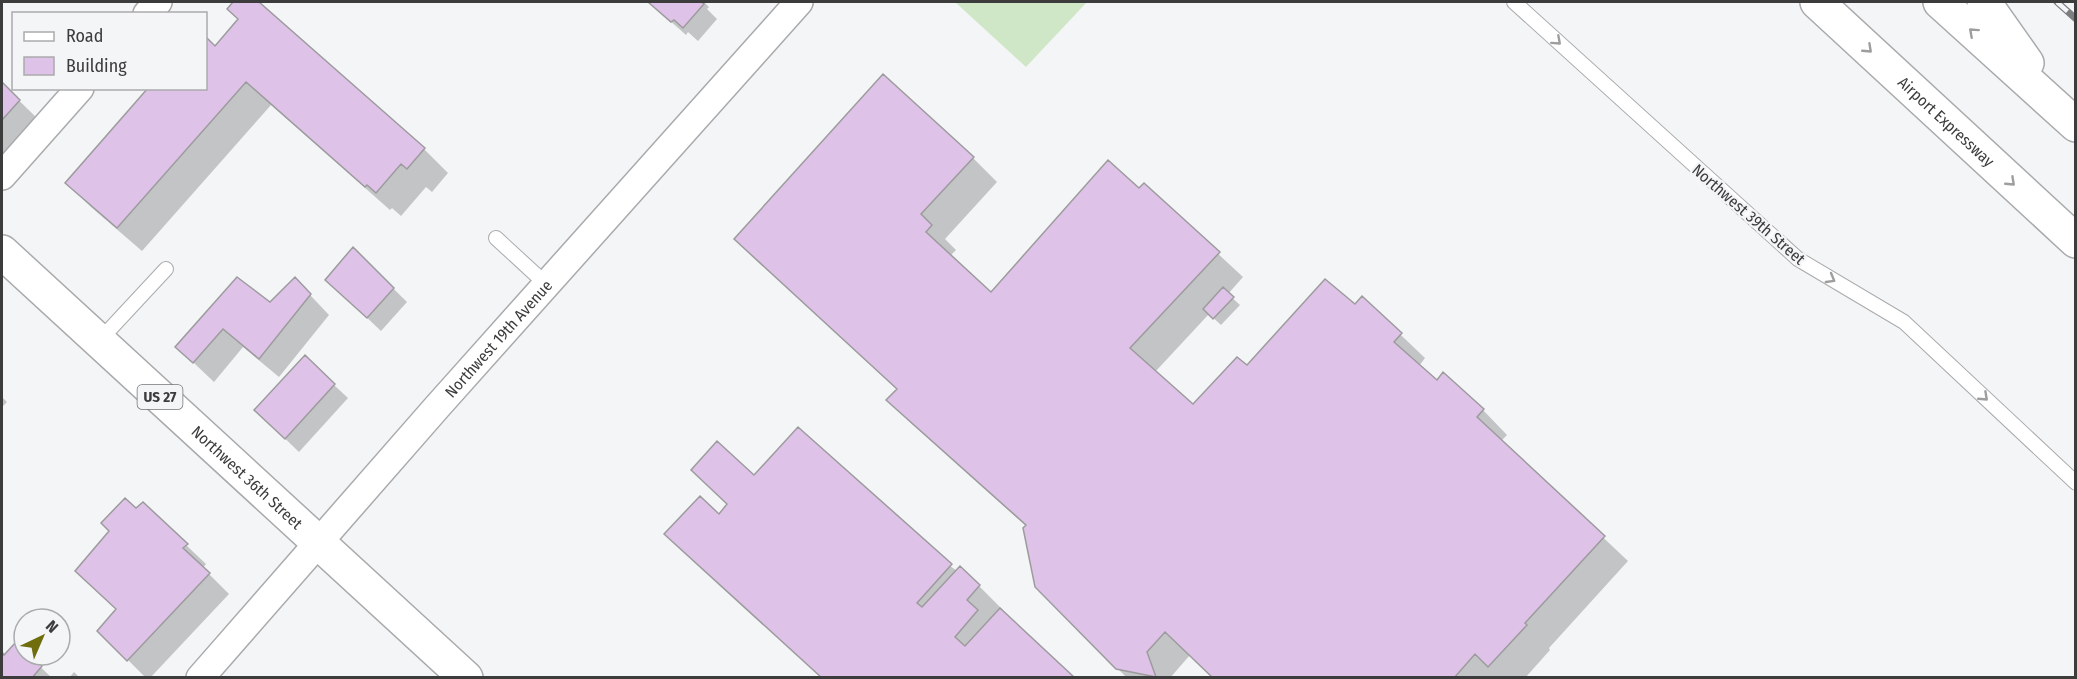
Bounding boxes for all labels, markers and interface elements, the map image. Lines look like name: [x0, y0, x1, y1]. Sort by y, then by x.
legend: [12, 12, 207, 90]
text: Road: [66, 25, 103, 47]
one-way arrow: [1969, 28, 1980, 39]
one-way arrow: [1551, 34, 1561, 45]
one-way arrow: [1861, 42, 1872, 53]
text: Building: [66, 55, 127, 77]
street label: Airport Expressway: [1894, 73, 1999, 171]
street label: Northwest 39th Street: [1688, 160, 1810, 269]
one-way arrow: [2005, 175, 2015, 186]
one-way arrow: [1825, 271, 1835, 283]
street label: Northwest 19th Avenue: [441, 276, 556, 401]
road number: US 27: [138, 385, 182, 409]
one-way arrow: [1978, 390, 1988, 401]
street label: Northwest 36th Street: [188, 422, 307, 534]
north arrow: [12, 607, 72, 667]
text: N: [42, 616, 62, 637]

